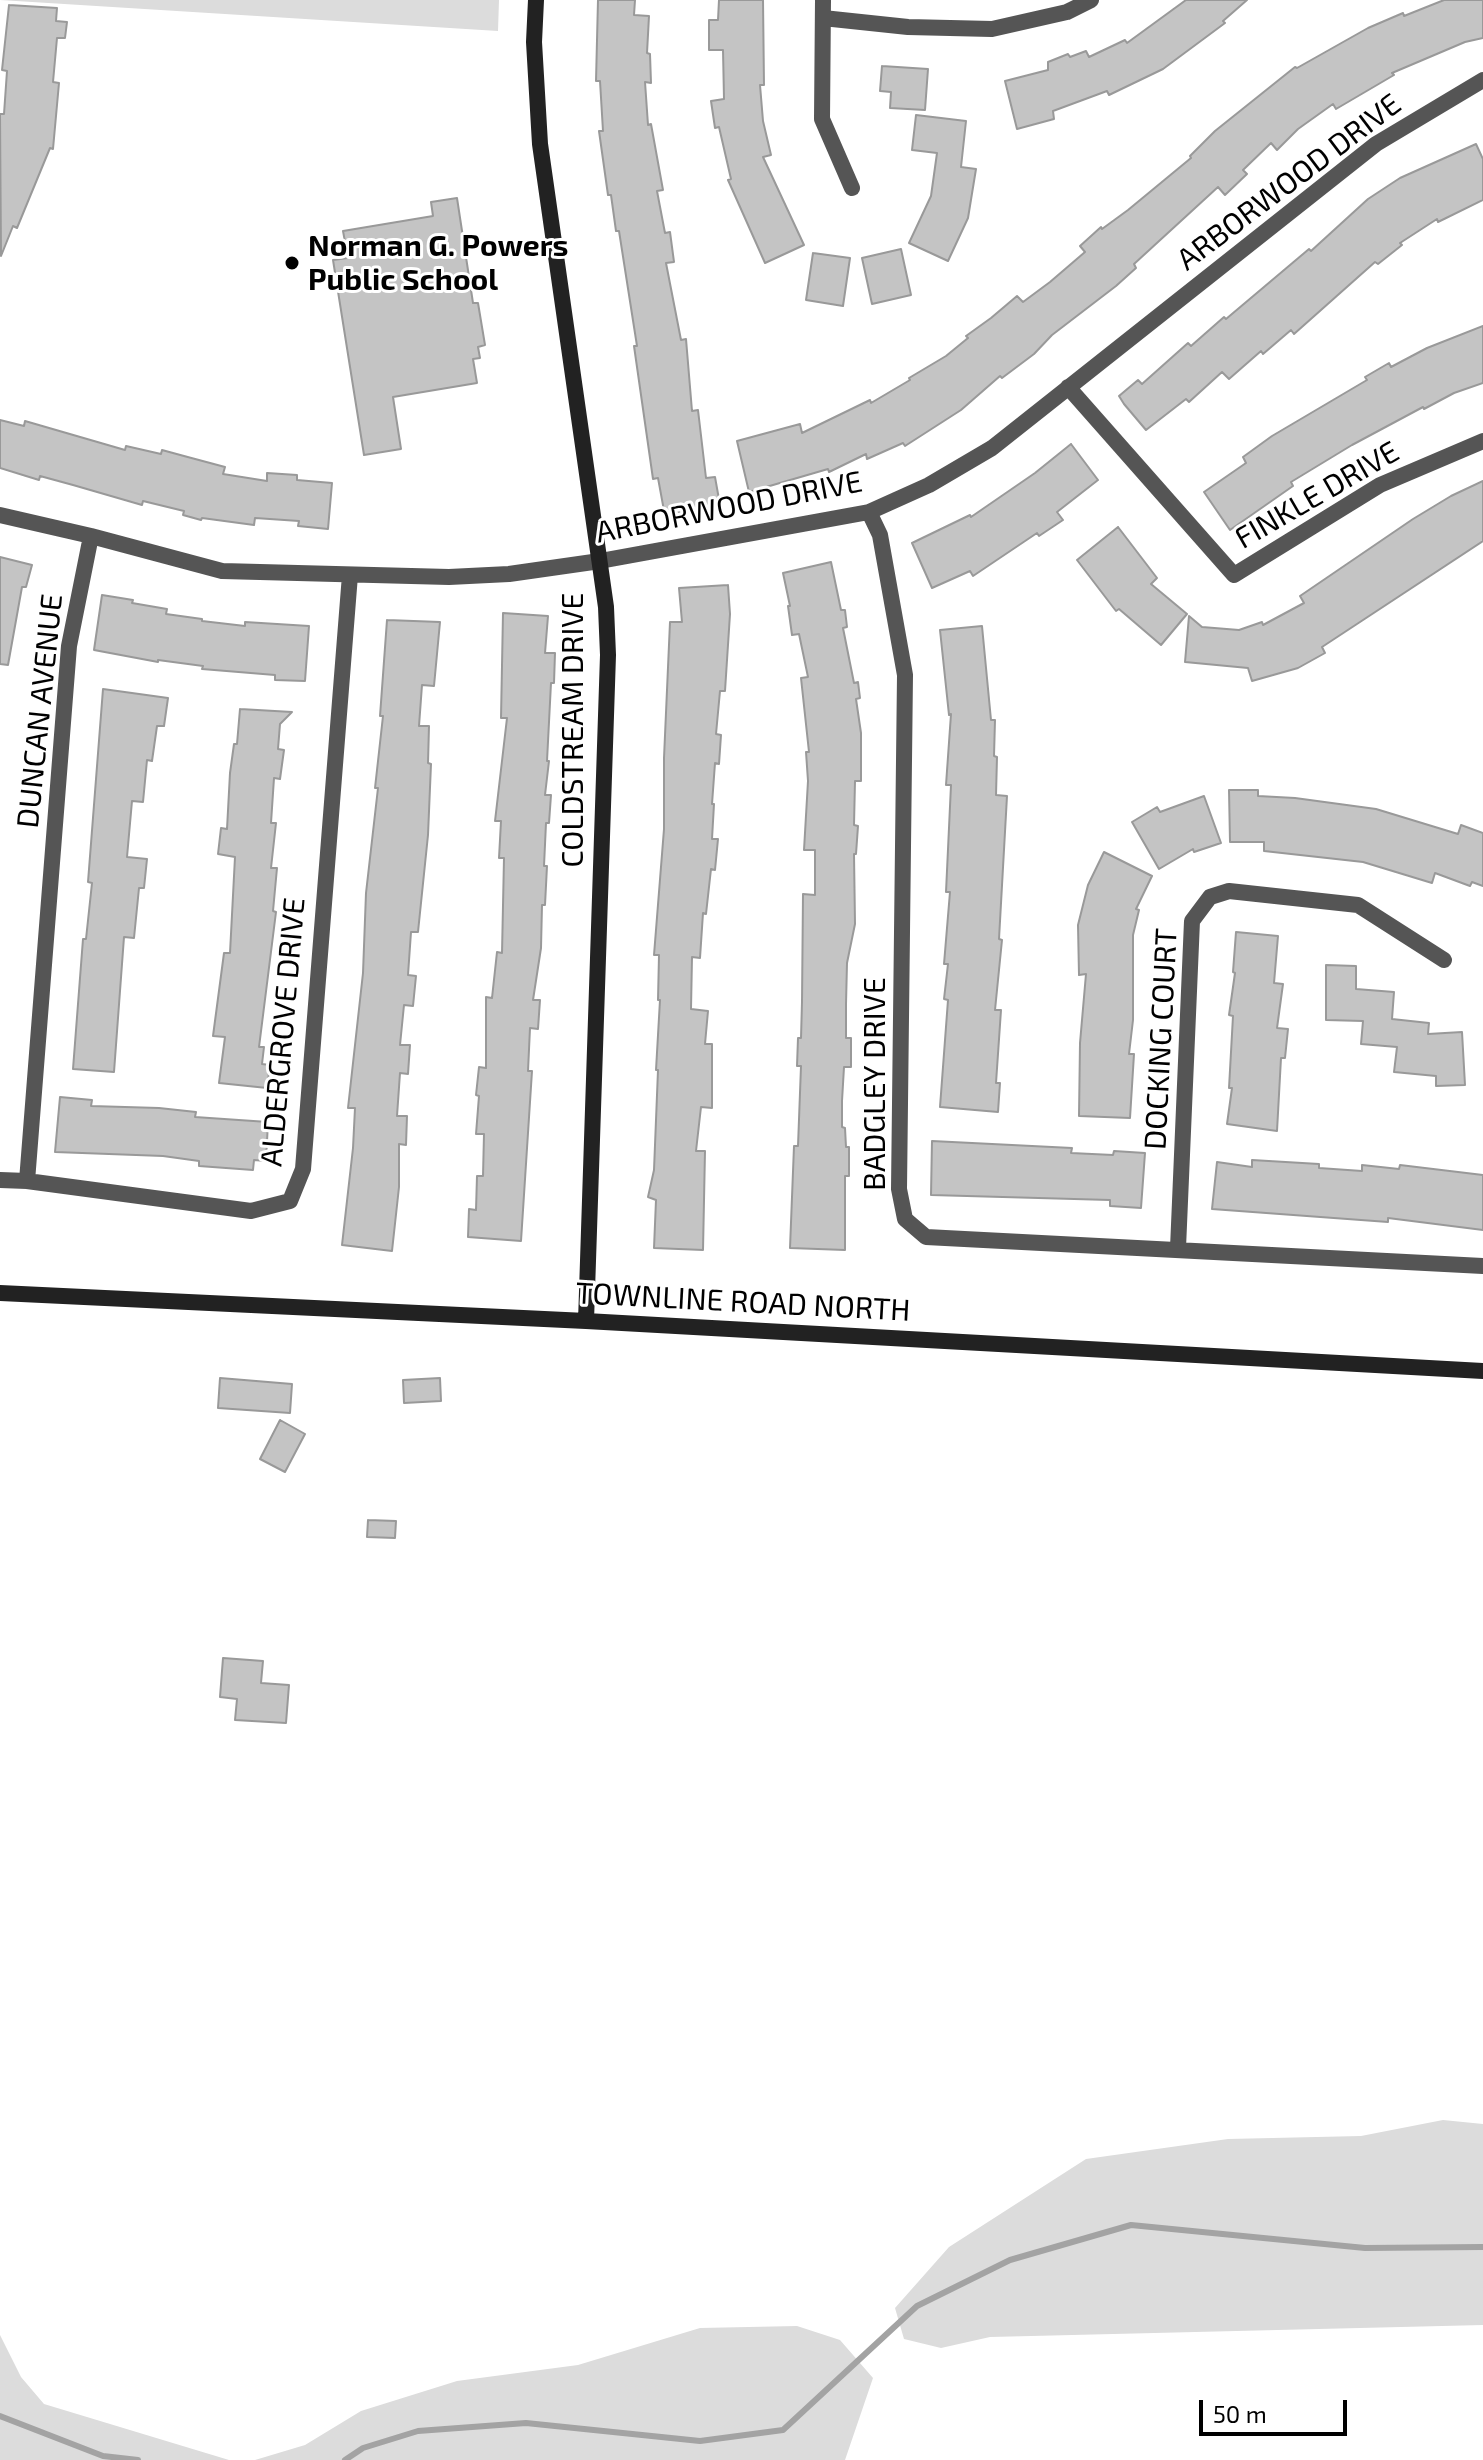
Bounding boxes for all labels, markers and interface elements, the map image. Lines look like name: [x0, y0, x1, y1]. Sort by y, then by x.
street label: ARBORWOOD DRIVE: [1170, 86, 1408, 278]
place label: Norman G. Powers Public School: [308, 228, 568, 298]
marker: Norman G. Powers Public School: [283, 254, 301, 272]
street label: FINKLE DRIVE: [1229, 434, 1405, 556]
street label: ARBORWOOD DRIVE: [593, 463, 865, 551]
street label: DUNCAN AVENUE: [10, 592, 70, 830]
street label: COLDSTREAM DRIVE: [555, 593, 591, 867]
street label: ALDERGROVE DRIVE: [253, 896, 313, 1168]
street label: DOCKING COURT: [1137, 927, 1185, 1151]
street label: BADGLEY DRIVE: [857, 977, 893, 1191]
street label: TOWNLINE ROAD NORTH: [575, 1275, 911, 1329]
scale bar: [1203, 2384, 1351, 2434]
text: 50 m: [1213, 2399, 1267, 2428]

